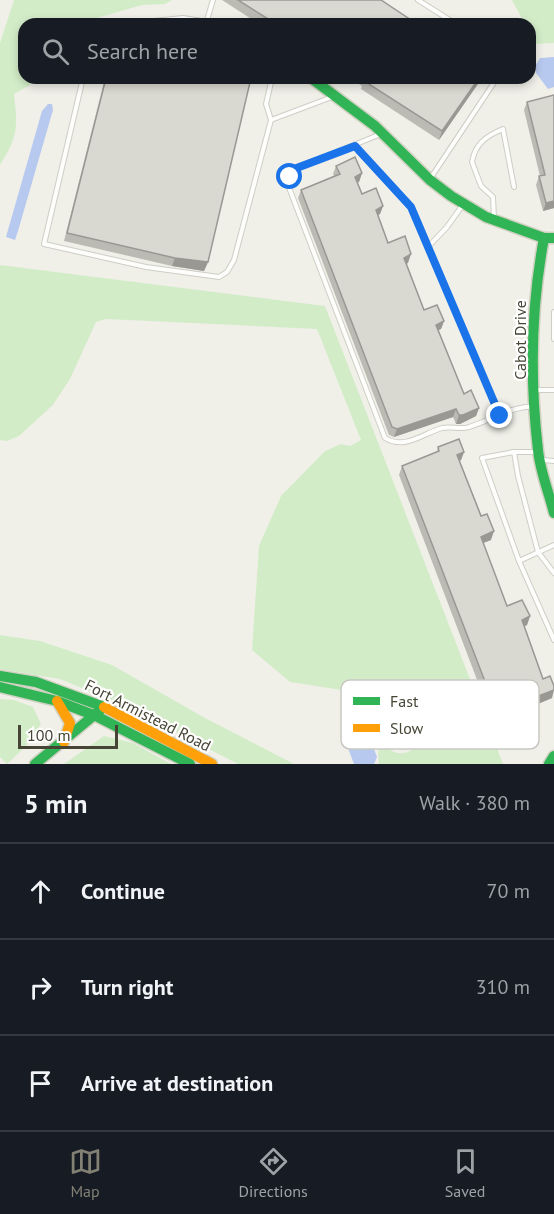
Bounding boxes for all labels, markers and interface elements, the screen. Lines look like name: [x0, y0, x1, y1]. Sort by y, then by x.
search box: [18, 18, 536, 84]
icon: search: [39, 35, 72, 68]
text: Search here: [87, 37, 198, 65]
route start: [276, 163, 302, 189]
street label: Cabot Drive: [510, 300, 530, 380]
route end: [486, 402, 512, 428]
street label: Fort Armistead Road: [82, 675, 214, 755]
legend: [341, 680, 539, 749]
text: Fast: [390, 691, 419, 711]
text: Slow: [390, 718, 424, 738]
scale bar: [18, 722, 118, 750]
text: 100 m: [27, 725, 70, 745]
text: 5 min: [24, 787, 87, 820]
text: Walk · 380 m: [419, 790, 530, 816]
icon: ahead: [24, 875, 57, 908]
text: Continue: [81, 877, 165, 905]
text: 70 m: [487, 878, 530, 904]
icon: right: [24, 971, 57, 1004]
text: Turn right: [81, 973, 173, 1001]
text: 310 m: [476, 974, 530, 1000]
icon: arrive: [24, 1067, 57, 1100]
text: Arrive at destination: [81, 1069, 273, 1097]
tab: Map: [69, 1145, 102, 1201]
tab: Directions: [239, 1145, 308, 1201]
tab: Saved: [445, 1145, 485, 1201]

